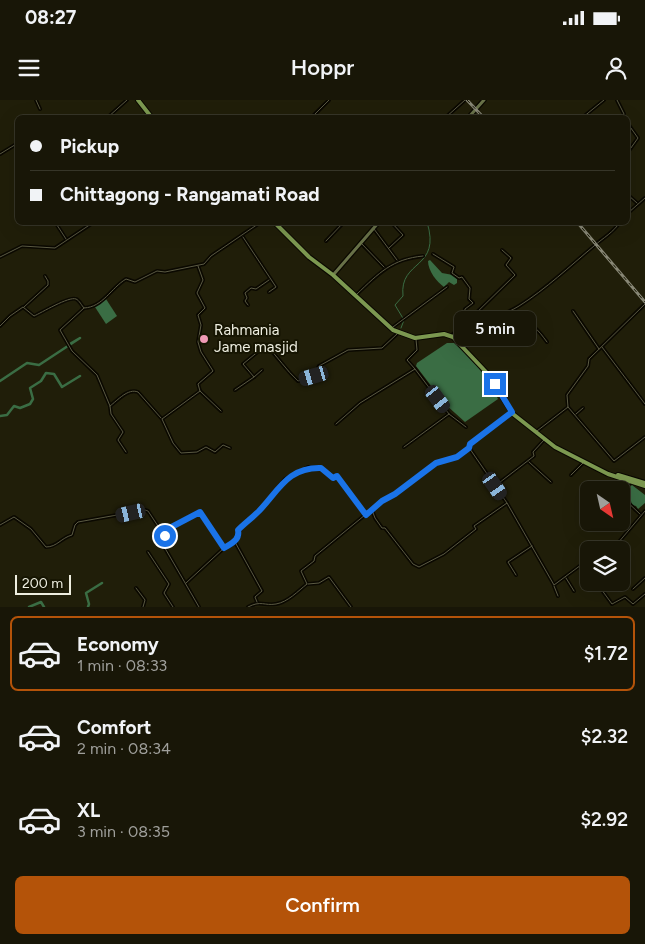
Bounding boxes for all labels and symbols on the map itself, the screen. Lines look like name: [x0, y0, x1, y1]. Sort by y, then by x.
callout: 5 min: [454, 312, 536, 346]
place label: Rahmania Jame masjid: [214, 321, 298, 356]
marker: Rahmania Jame masjid: [198, 333, 210, 345]
car: [297, 365, 330, 387]
route end: [484, 373, 506, 395]
car: [422, 383, 453, 415]
car: [480, 469, 509, 503]
north arrow: [580, 481, 630, 531]
car: [114, 502, 147, 524]
route start: [154, 525, 176, 547]
scale bar: [15, 572, 71, 595]

